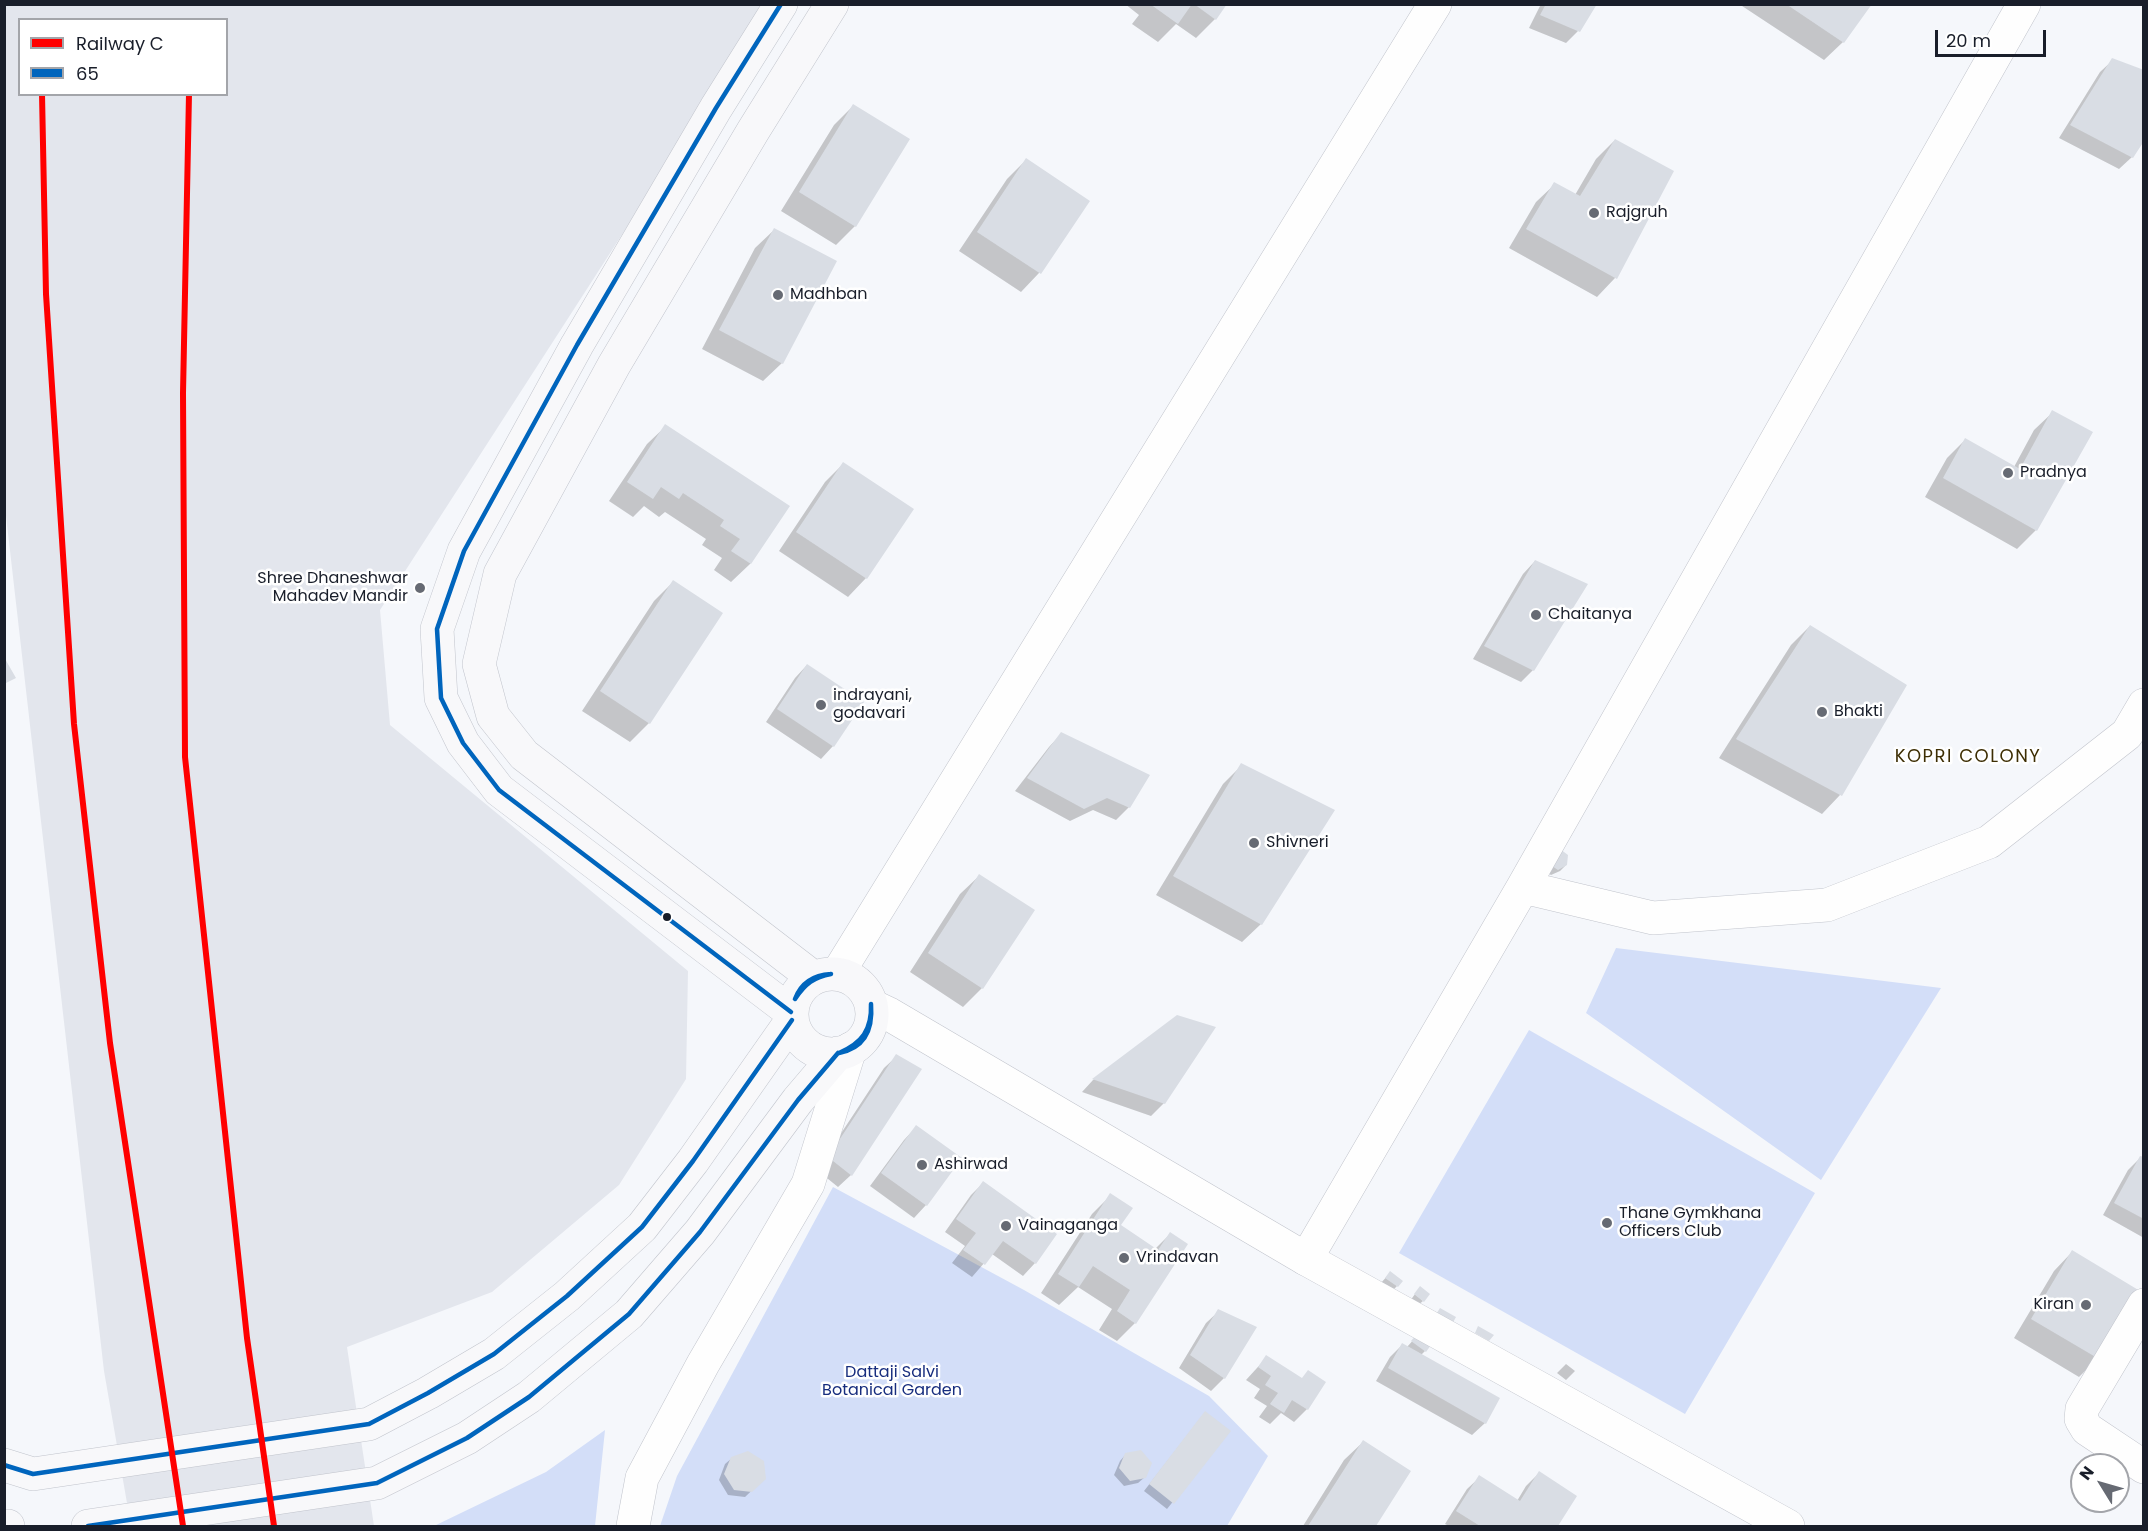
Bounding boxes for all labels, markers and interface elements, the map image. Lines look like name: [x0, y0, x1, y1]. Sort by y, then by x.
legend: [18, 18, 228, 96]
scale bar: [1938, 18, 2049, 56]
text: 20 m: [1946, 28, 1991, 53]
text: Railway C: [76, 31, 164, 56]
text: 65: [76, 61, 99, 86]
place label: Rajgruh: [1606, 203, 1668, 223]
marker: Rajgruh: [1587, 206, 1601, 220]
place label: Madhban: [790, 285, 868, 305]
marker: Madhban: [771, 288, 785, 302]
place label: Pradnya: [2020, 463, 2087, 483]
marker: Pradnya: [2001, 466, 2015, 480]
place label: Shree Dhaneshwar Mahadev Mandir: [257, 569, 408, 607]
marker: Shree Dhaneshwar Mahadev Mandir: [413, 581, 427, 595]
place label: Chaitanya: [1548, 605, 1632, 625]
marker: Chaitanya: [1529, 608, 1543, 622]
place label: indrayani, godavari: [833, 686, 912, 724]
marker: indrayani, godavari: [814, 698, 828, 712]
place label: Bhakti: [1834, 702, 1883, 722]
marker: Bhakti: [1815, 705, 1829, 719]
district label: KOPRI COLONY: [1895, 746, 2041, 768]
place label: Shivneri: [1266, 833, 1329, 853]
marker: Shivneri: [1247, 836, 1261, 850]
unlabelled marker: [661, 911, 673, 923]
place label: Ashirwad: [934, 1155, 1008, 1175]
marker: Ashirwad: [915, 1158, 929, 1172]
place label: Thane Gymkhana Officers Club: [1619, 1204, 1761, 1242]
place label: Vainaganga: [1018, 1216, 1118, 1236]
marker: Thane Gymkhana Officers Club: [1600, 1216, 1614, 1230]
marker: Vainaganga: [999, 1219, 1013, 1233]
place label: Vrindavan: [1136, 1248, 1219, 1268]
marker: Vrindavan: [1117, 1251, 1131, 1265]
place label: Kiran: [2033, 1295, 2074, 1315]
marker: Kiran: [2079, 1298, 2093, 1312]
park label: Dattaji Salvi Botanical Garden: [822, 1363, 962, 1401]
north arrow: [2070, 1453, 2130, 1513]
text: N: [2074, 1461, 2100, 1485]

